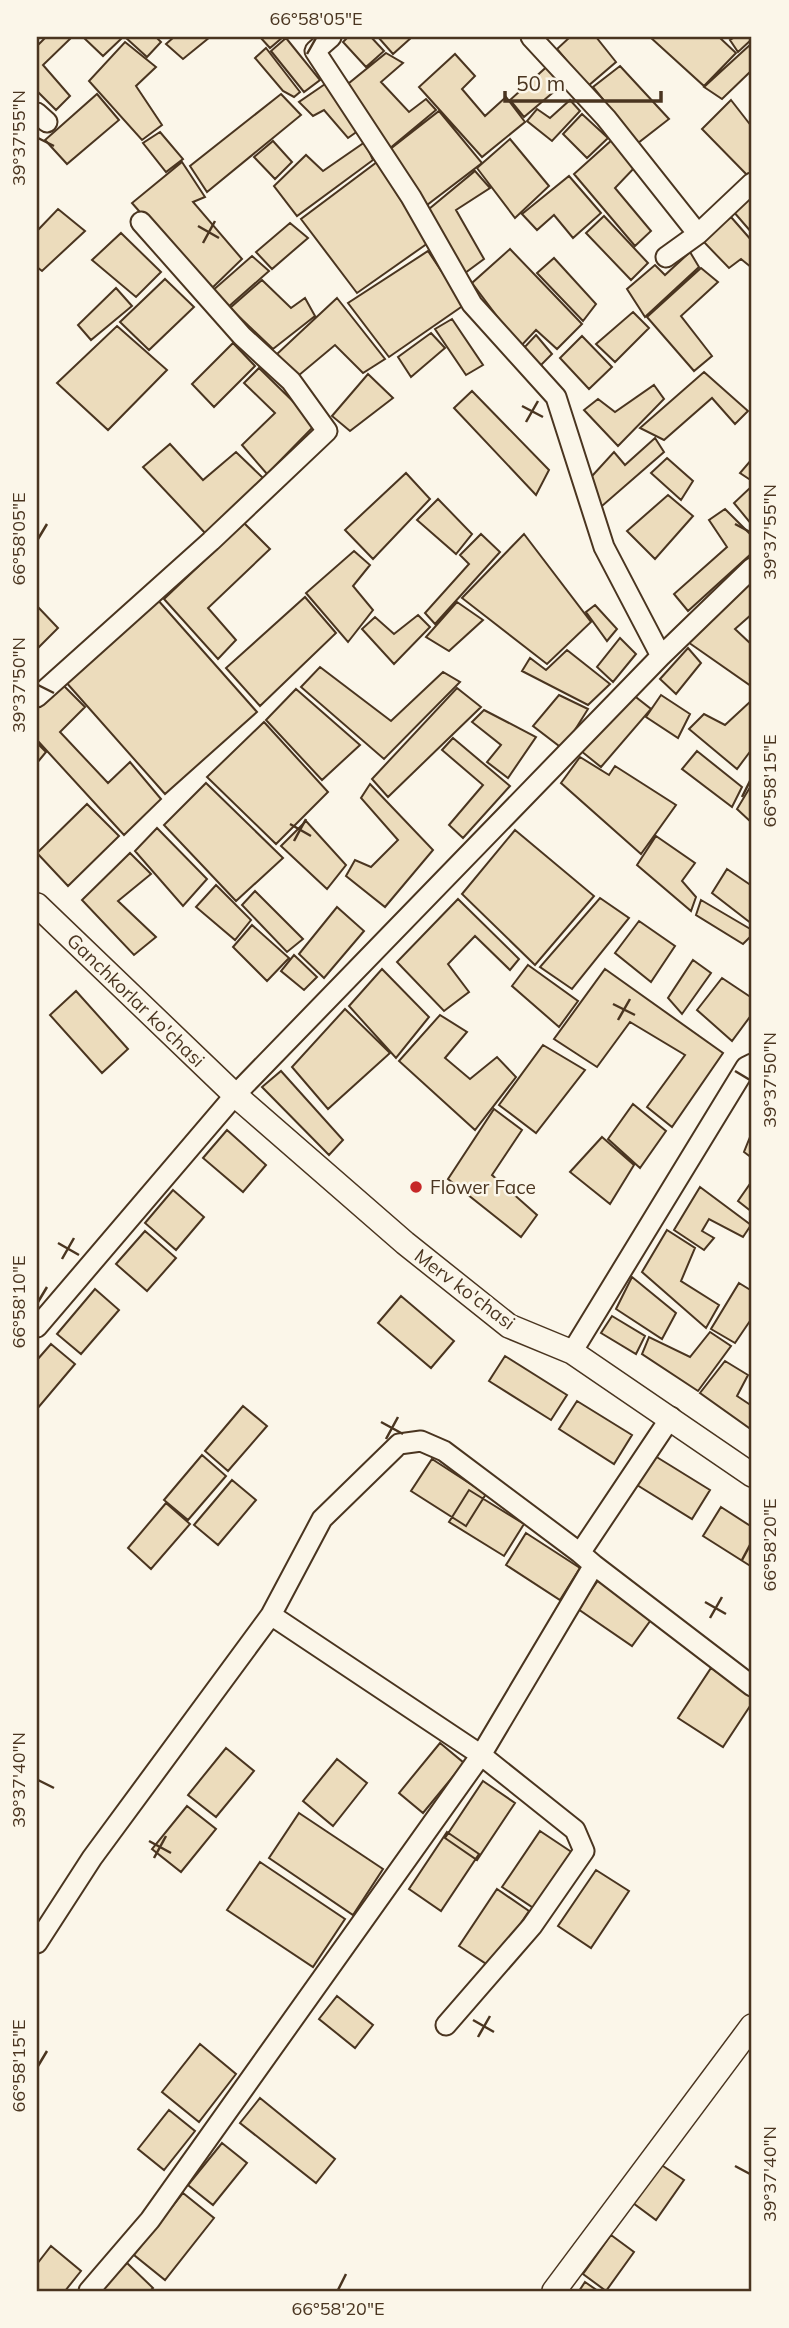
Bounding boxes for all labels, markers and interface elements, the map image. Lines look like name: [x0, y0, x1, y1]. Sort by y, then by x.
text: 66°58'05"E: [269, 7, 363, 30]
scale bar: [505, 60, 661, 104]
text: 50 m: [516, 70, 565, 96]
text: 39°37'55"N: [7, 90, 30, 186]
text: 39°37'55"N: [758, 484, 781, 580]
text: 66°58'05"E: [7, 492, 30, 586]
text: 39°37'50"N: [7, 637, 30, 733]
text: 66°58'15"E: [758, 734, 781, 828]
street label: Ganchkorlar ko'chasi: [62, 928, 210, 1072]
text: 39°37'50"N: [758, 1032, 781, 1128]
place label: Flower Face: [430, 1175, 536, 1199]
marker: Flower Face: [408, 1179, 424, 1195]
street label: Merv ko'chasi: [410, 1243, 520, 1335]
text: 66°58'10"E: [7, 1255, 30, 1349]
text: 66°58'20"E: [758, 1498, 781, 1592]
text: 39°37'40"N: [7, 1732, 30, 1828]
text: 66°58'15"E: [7, 2019, 30, 2113]
text: 39°37'40"N: [758, 2126, 781, 2222]
text: 66°58'20"E: [291, 2297, 385, 2320]

